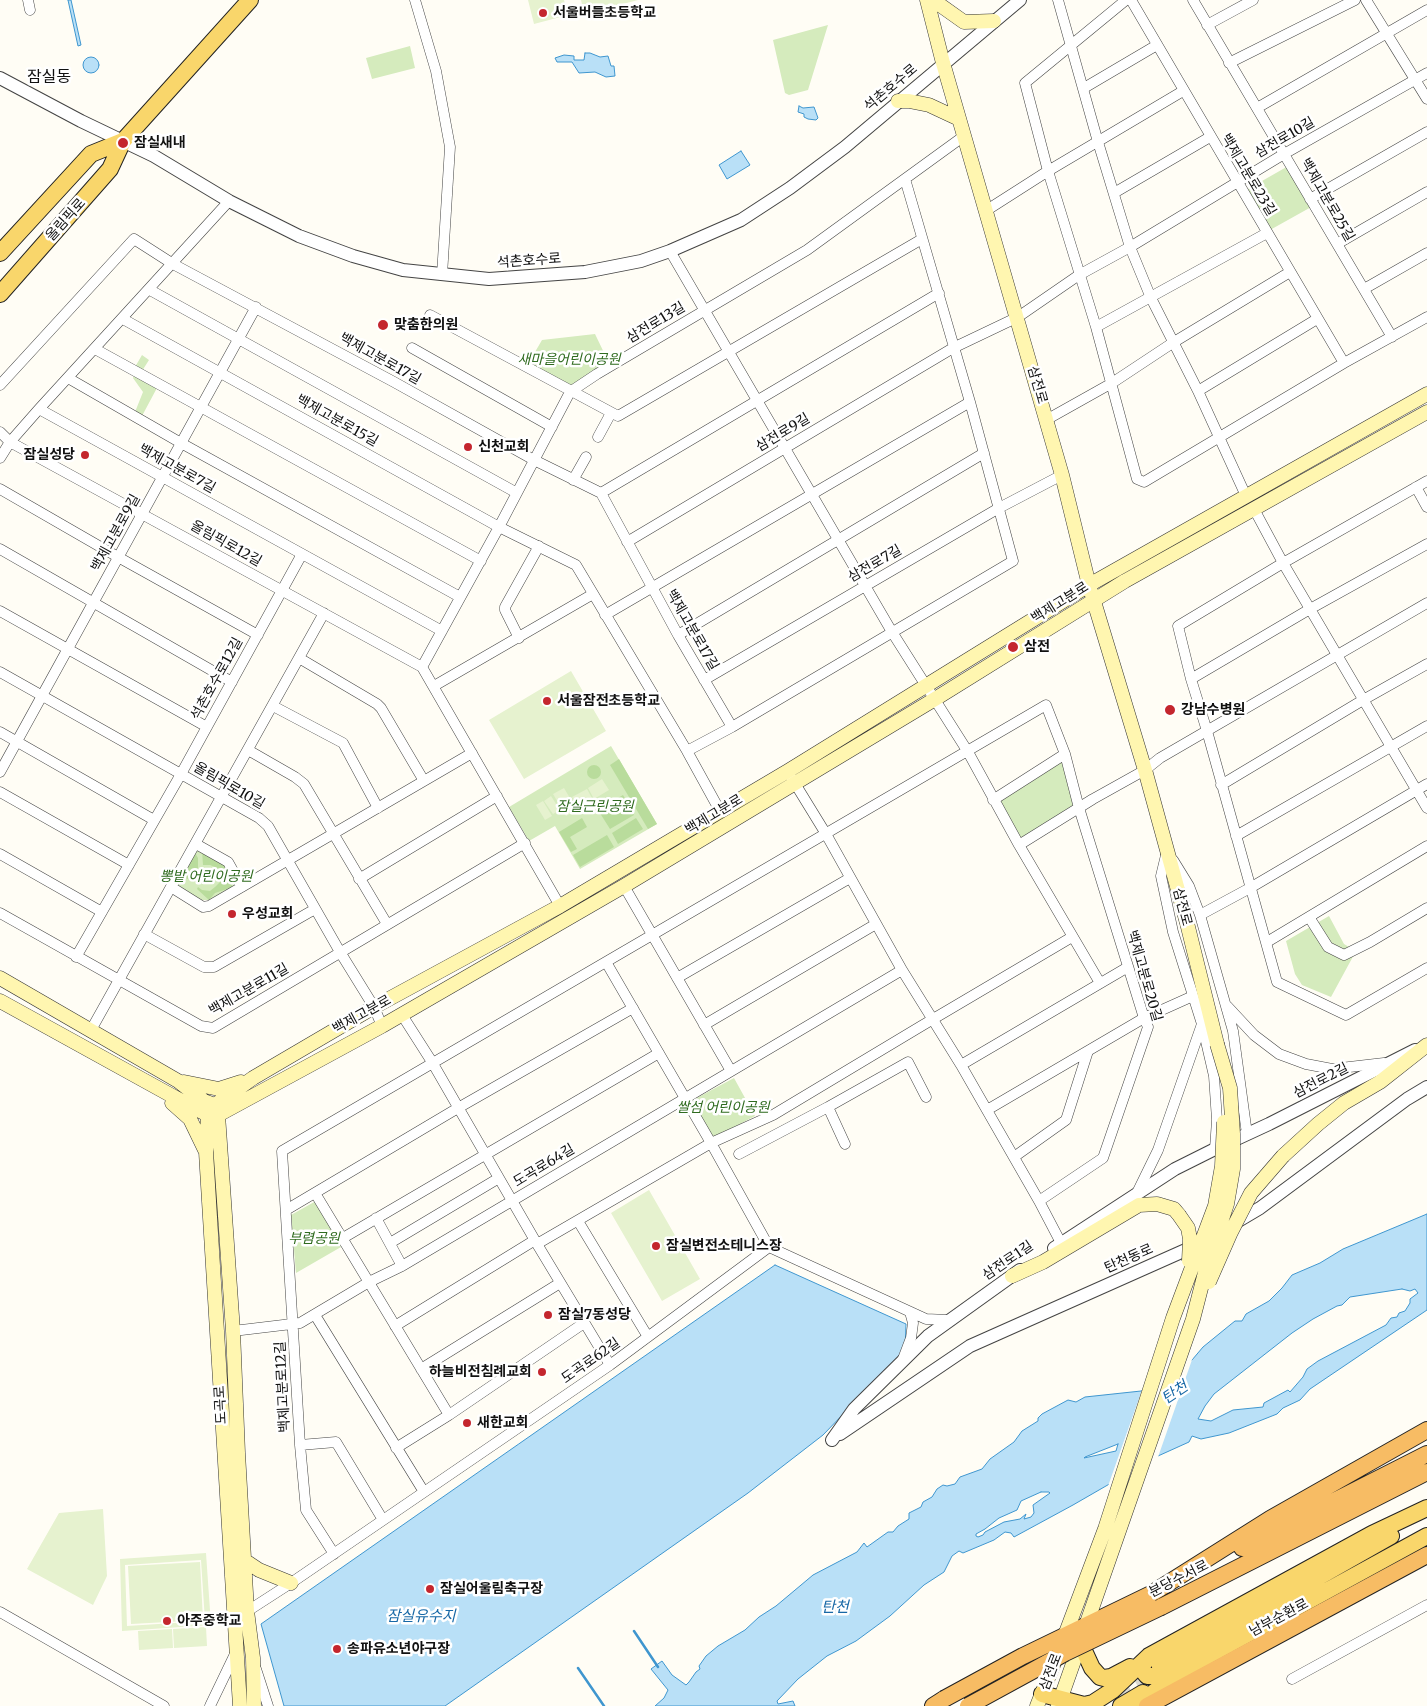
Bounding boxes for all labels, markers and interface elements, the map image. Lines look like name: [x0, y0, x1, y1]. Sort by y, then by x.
place label: 서울버들초등학교: [553, 5, 656, 21]
marker: 서울버들초등학교: [537, 7, 549, 19]
street label: 석촌호수로: [861, 61, 921, 115]
district label: 잠실동: [27, 67, 71, 87]
street label: 삼전로10길: [1252, 114, 1318, 162]
street label: 백제고분로23길: [1217, 131, 1279, 219]
place label: 잠실새내: [134, 135, 186, 151]
marker: 잠실새내: [116, 136, 130, 150]
street label: 백제고분로25길: [1296, 155, 1358, 245]
street label: 올림픽로: [43, 195, 89, 245]
street label: 석촌호수로: [496, 250, 562, 272]
street label: 삼전로13길: [624, 299, 688, 347]
place label: 맞춤한의원: [394, 317, 458, 333]
marker: 맞춤한의원: [376, 318, 390, 332]
street label: 백제고분로17길: [336, 330, 424, 388]
park label: 새마을어린이공원: [517, 352, 621, 368]
street label: 삼전로: [1024, 364, 1050, 406]
street label: 백제고분로15길: [293, 392, 381, 450]
street label: 삼전로9길: [753, 410, 813, 456]
place label: 신천교회: [478, 439, 530, 455]
street label: 백제고분로7길: [136, 441, 218, 497]
marker: 신천교회: [462, 441, 474, 453]
place label: 잠실성당: [23, 447, 75, 463]
marker: 잠실성당: [79, 449, 91, 461]
street label: 백제고분로9길: [88, 491, 144, 575]
street label: 올림픽로12길: [187, 518, 265, 570]
street label: 삼전로7길: [845, 542, 905, 586]
street label: 백제고분로: [1028, 579, 1092, 627]
street label: 백제고분로17길: [662, 586, 722, 674]
street label: 석촌호수로12길: [187, 635, 247, 723]
place label: 삼전: [1024, 639, 1050, 655]
marker: 삼전: [1006, 640, 1020, 654]
place label: 서울잠전초등학교: [557, 693, 660, 709]
marker: 서울잠전초등학교: [541, 695, 553, 707]
place label: 강남수병원: [1181, 702, 1245, 718]
marker: 강남수병원: [1163, 703, 1177, 717]
street label: 올림픽로10길: [191, 759, 267, 813]
street label: 백제고분로: [682, 791, 746, 839]
park label: 잠실근린공원: [556, 799, 634, 815]
park label: 뽕밭 어린이공원: [159, 869, 253, 885]
street label: 삼전로: [1169, 886, 1195, 928]
place label: 우성교회: [242, 906, 294, 922]
marker: 우성교회: [226, 908, 238, 920]
street label: 백제고분로20길: [1123, 928, 1165, 1024]
street label: 백제고분로11길: [206, 960, 292, 1020]
street label: 백제고분로: [330, 992, 394, 1038]
street label: 삼전로2길: [1291, 1060, 1351, 1102]
park label: 쌀섬 어린이공원: [676, 1100, 770, 1116]
street label: 도곡로64길: [510, 1141, 578, 1191]
park label: 부렴공원: [288, 1231, 340, 1247]
place label: 잠실변전소테니스장: [666, 1238, 782, 1254]
street label: 삼전로1길: [979, 1238, 1037, 1284]
marker: 잠실변전소테니스장: [650, 1240, 662, 1252]
street label: 탄천동로: [1102, 1241, 1156, 1277]
place label: 잠실7동성당: [558, 1307, 631, 1323]
marker: 잠실7동성당: [542, 1309, 554, 1321]
street label: 도곡로62길: [558, 1335, 624, 1387]
street label: 백제고분로12길: [272, 1341, 294, 1433]
place label: 하늘비전침례교회: [429, 1364, 532, 1380]
marker: 하늘비전침례교회: [536, 1366, 548, 1378]
water label: 탄천: [1159, 1378, 1191, 1408]
street label: 도곡로: [212, 1385, 230, 1425]
place label: 새한교회: [477, 1415, 529, 1431]
marker: 새한교회: [461, 1417, 473, 1429]
street label: 분당수서로: [1146, 1557, 1212, 1601]
place label: 잠실어울림축구장: [440, 1581, 543, 1597]
marker: 잠실어울림축구장: [424, 1583, 436, 1595]
street label: 남부순환로: [1247, 1595, 1311, 1641]
water label: 탄천: [821, 1599, 849, 1617]
water label: 잠실유수지: [387, 1608, 455, 1626]
place label: 아주중학교: [177, 1613, 241, 1629]
marker: 아주중학교: [161, 1615, 173, 1627]
place label: 송파유소년야구장: [347, 1641, 450, 1657]
marker: 송파유소년야구장: [331, 1643, 343, 1655]
street label: 삼전로: [1036, 1651, 1066, 1693]

